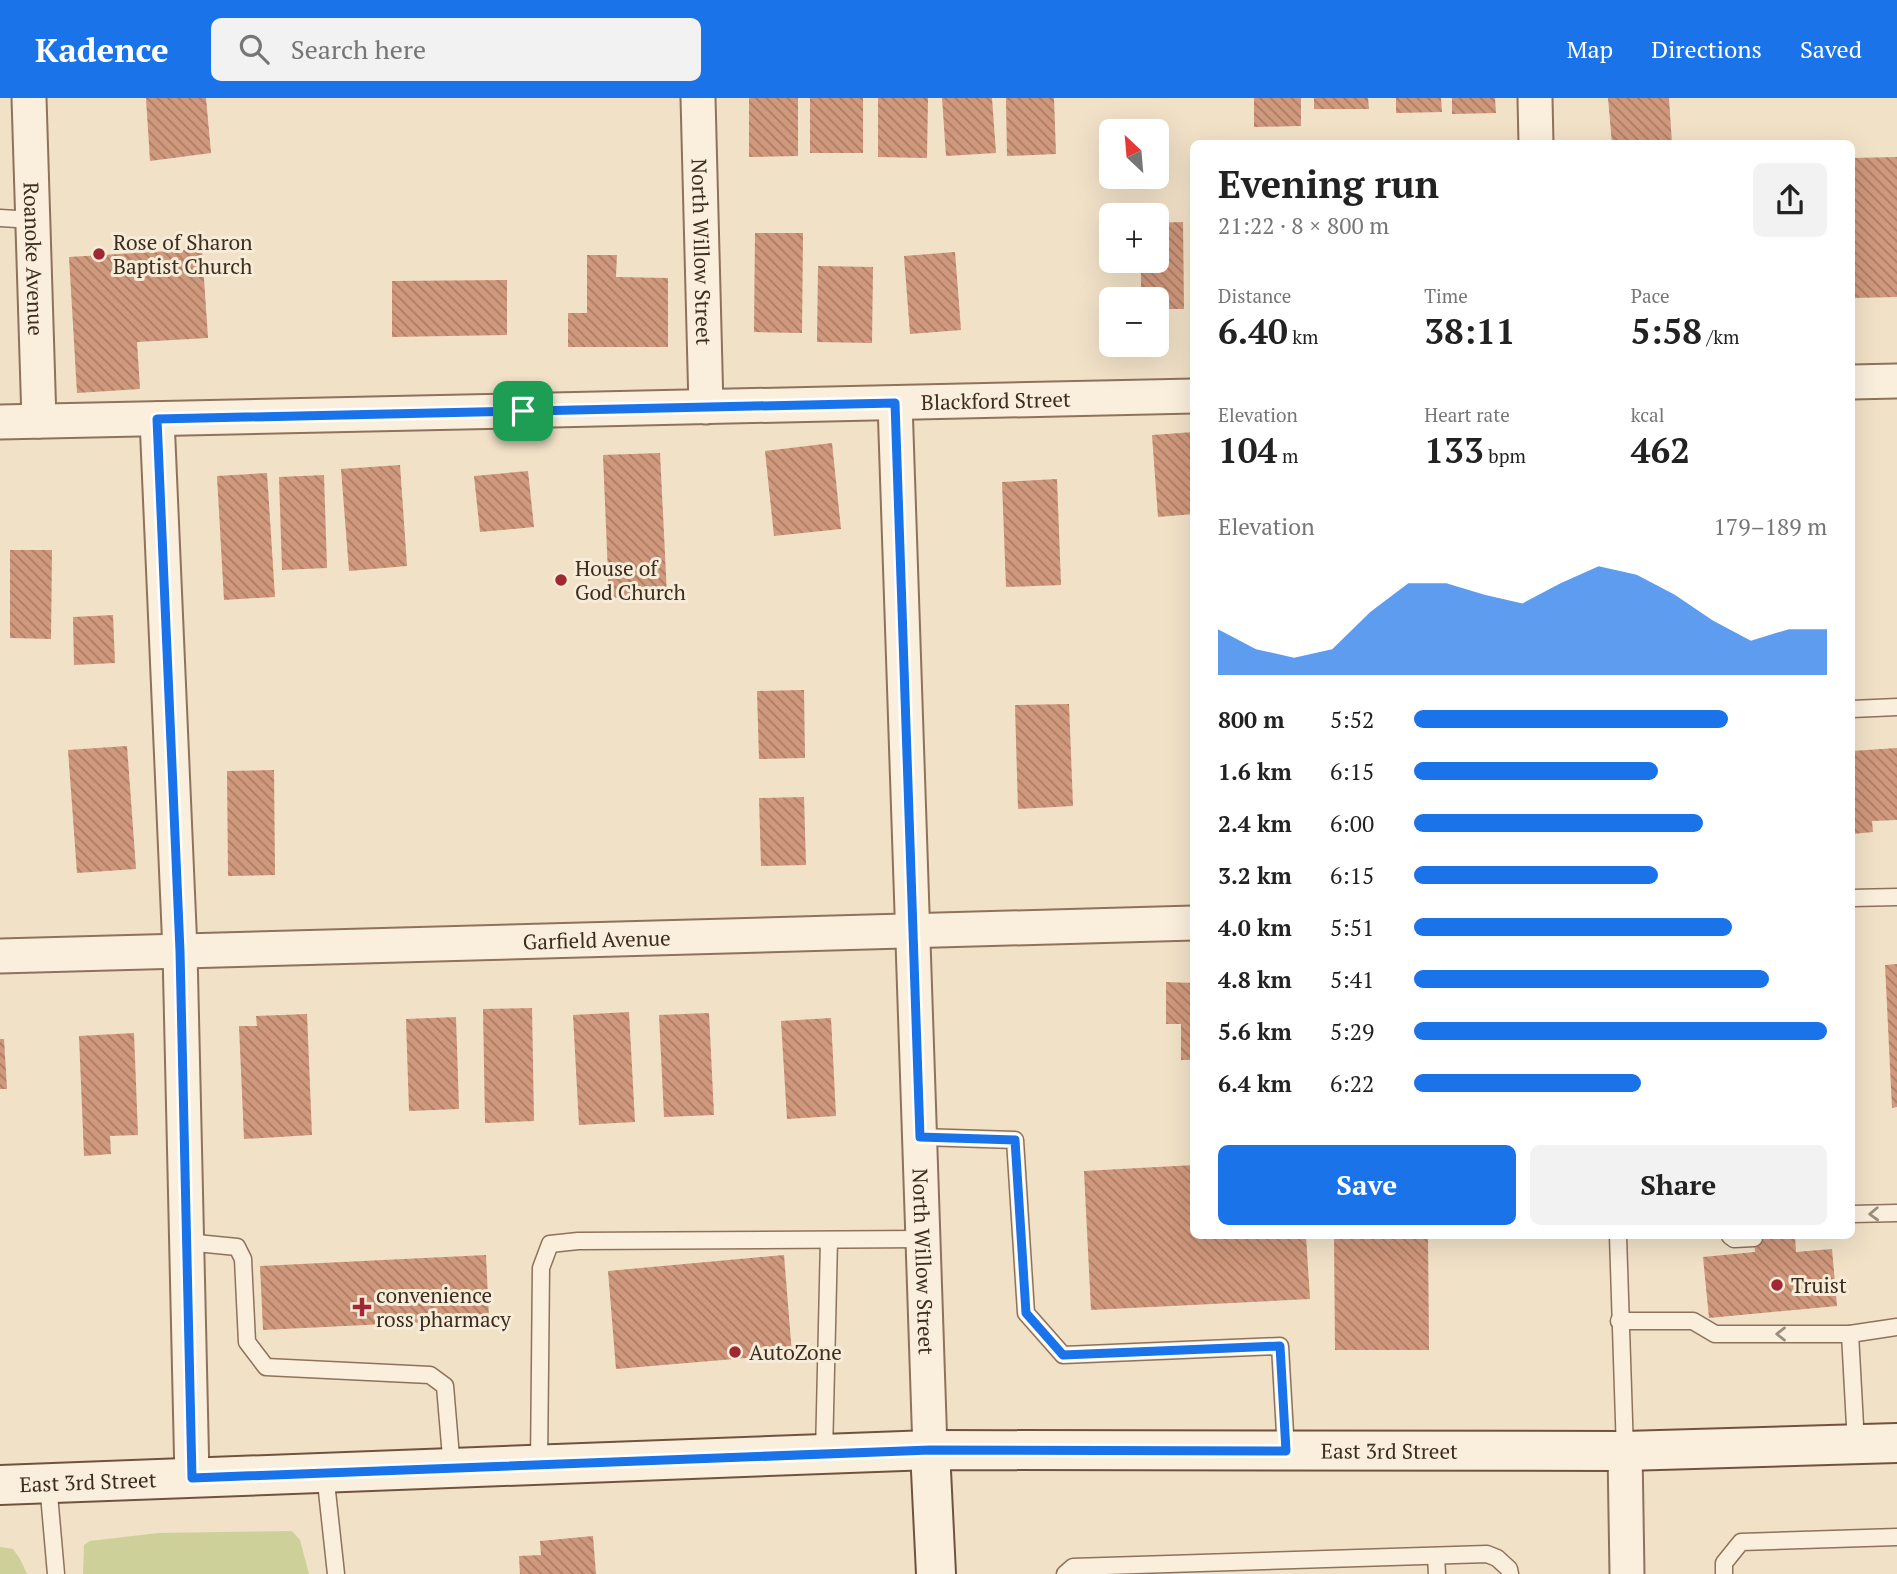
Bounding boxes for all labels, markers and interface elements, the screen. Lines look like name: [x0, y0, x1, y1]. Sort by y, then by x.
search box: [211, 18, 701, 81]
text: Kadence: [35, 28, 169, 71]
icon: search: [235, 30, 273, 68]
text: Search here: [291, 32, 426, 66]
text: Map: [1567, 33, 1613, 65]
text: Directions: [1651, 33, 1762, 65]
text: Saved: [1800, 33, 1862, 65]
north arrow: [1099, 119, 1169, 189]
map controls: [1099, 119, 1169, 357]
street label: North Willow Street: [686, 158, 718, 346]
text: Evening run: [1218, 159, 1439, 209]
button: share: [1753, 163, 1827, 237]
street label: Roanoke Avenue: [18, 182, 50, 336]
button: +: [1099, 203, 1169, 273]
text: 21:22 · 8 × 800 m: [1218, 210, 1389, 241]
place label: Rose of Sharon Baptist Church: [113, 228, 253, 280]
marker: Rose of Sharon Baptist Church: [91, 246, 107, 262]
text: Distance: [1218, 283, 1291, 308]
text: Time: [1424, 283, 1468, 308]
text: Pace: [1631, 283, 1670, 308]
button: −: [1099, 287, 1169, 357]
text: 6.40: [1218, 308, 1288, 354]
text: 38:11: [1424, 308, 1515, 354]
text: 5:58: [1631, 308, 1702, 354]
text: km: [1288, 324, 1319, 349]
text: /km: [1702, 324, 1739, 349]
pin: [493, 381, 553, 441]
street label: Blackford Street: [921, 385, 1071, 416]
icon: arrive: [504, 392, 542, 430]
text: Elevation: [1218, 402, 1298, 427]
text: Heart rate: [1424, 402, 1510, 427]
text: kcal: [1631, 402, 1664, 427]
text: 104: [1218, 427, 1277, 473]
text: 133: [1424, 427, 1484, 473]
text: 462: [1631, 427, 1690, 473]
text: m: [1277, 443, 1298, 468]
text: bpm: [1484, 443, 1526, 468]
text: Elevation: [1218, 511, 1315, 542]
text: 179–189 m: [1714, 511, 1827, 542]
place label: House of God Church: [575, 554, 686, 606]
marker: House of God Church: [553, 572, 569, 588]
text: 800 m: [1218, 704, 1284, 735]
text: 5:52: [1330, 704, 1374, 735]
text: 1.6 km: [1218, 756, 1292, 787]
text: 6:15: [1330, 756, 1374, 787]
text: 2.4 km: [1218, 808, 1292, 839]
text: 6:00: [1330, 808, 1374, 839]
text: 3.2 km: [1218, 860, 1292, 891]
text: 6:15: [1330, 860, 1374, 891]
text: 4.0 km: [1218, 912, 1292, 943]
text: 5:51: [1330, 912, 1374, 943]
street label: Garfield Avenue: [522, 923, 671, 956]
text: 4.8 km: [1218, 964, 1292, 995]
text: 5:41: [1330, 964, 1374, 995]
text: 5.6 km: [1218, 1016, 1292, 1047]
text: 5:29: [1330, 1016, 1374, 1047]
text: 6.4 km: [1218, 1068, 1292, 1099]
text: 6:22: [1330, 1068, 1374, 1099]
button: Save: [1218, 1145, 1516, 1225]
button: Share: [1530, 1145, 1827, 1225]
street label: North Willow Street: [907, 1168, 941, 1356]
one-way arrow: [1868, 1206, 1879, 1221]
place label: Truist: [1791, 1271, 1847, 1299]
marker: Truist: [1769, 1277, 1785, 1293]
place label: convenience ross pharmacy: [376, 1281, 511, 1333]
marker: convenience ross pharmacy: [354, 1299, 370, 1315]
one-way arrow: [1776, 1326, 1786, 1342]
place label: AutoZone: [749, 1338, 842, 1366]
marker: AutoZone: [727, 1344, 743, 1360]
street label: East 3rd Street: [1321, 1437, 1458, 1465]
street label: East 3rd Street: [19, 1465, 157, 1498]

